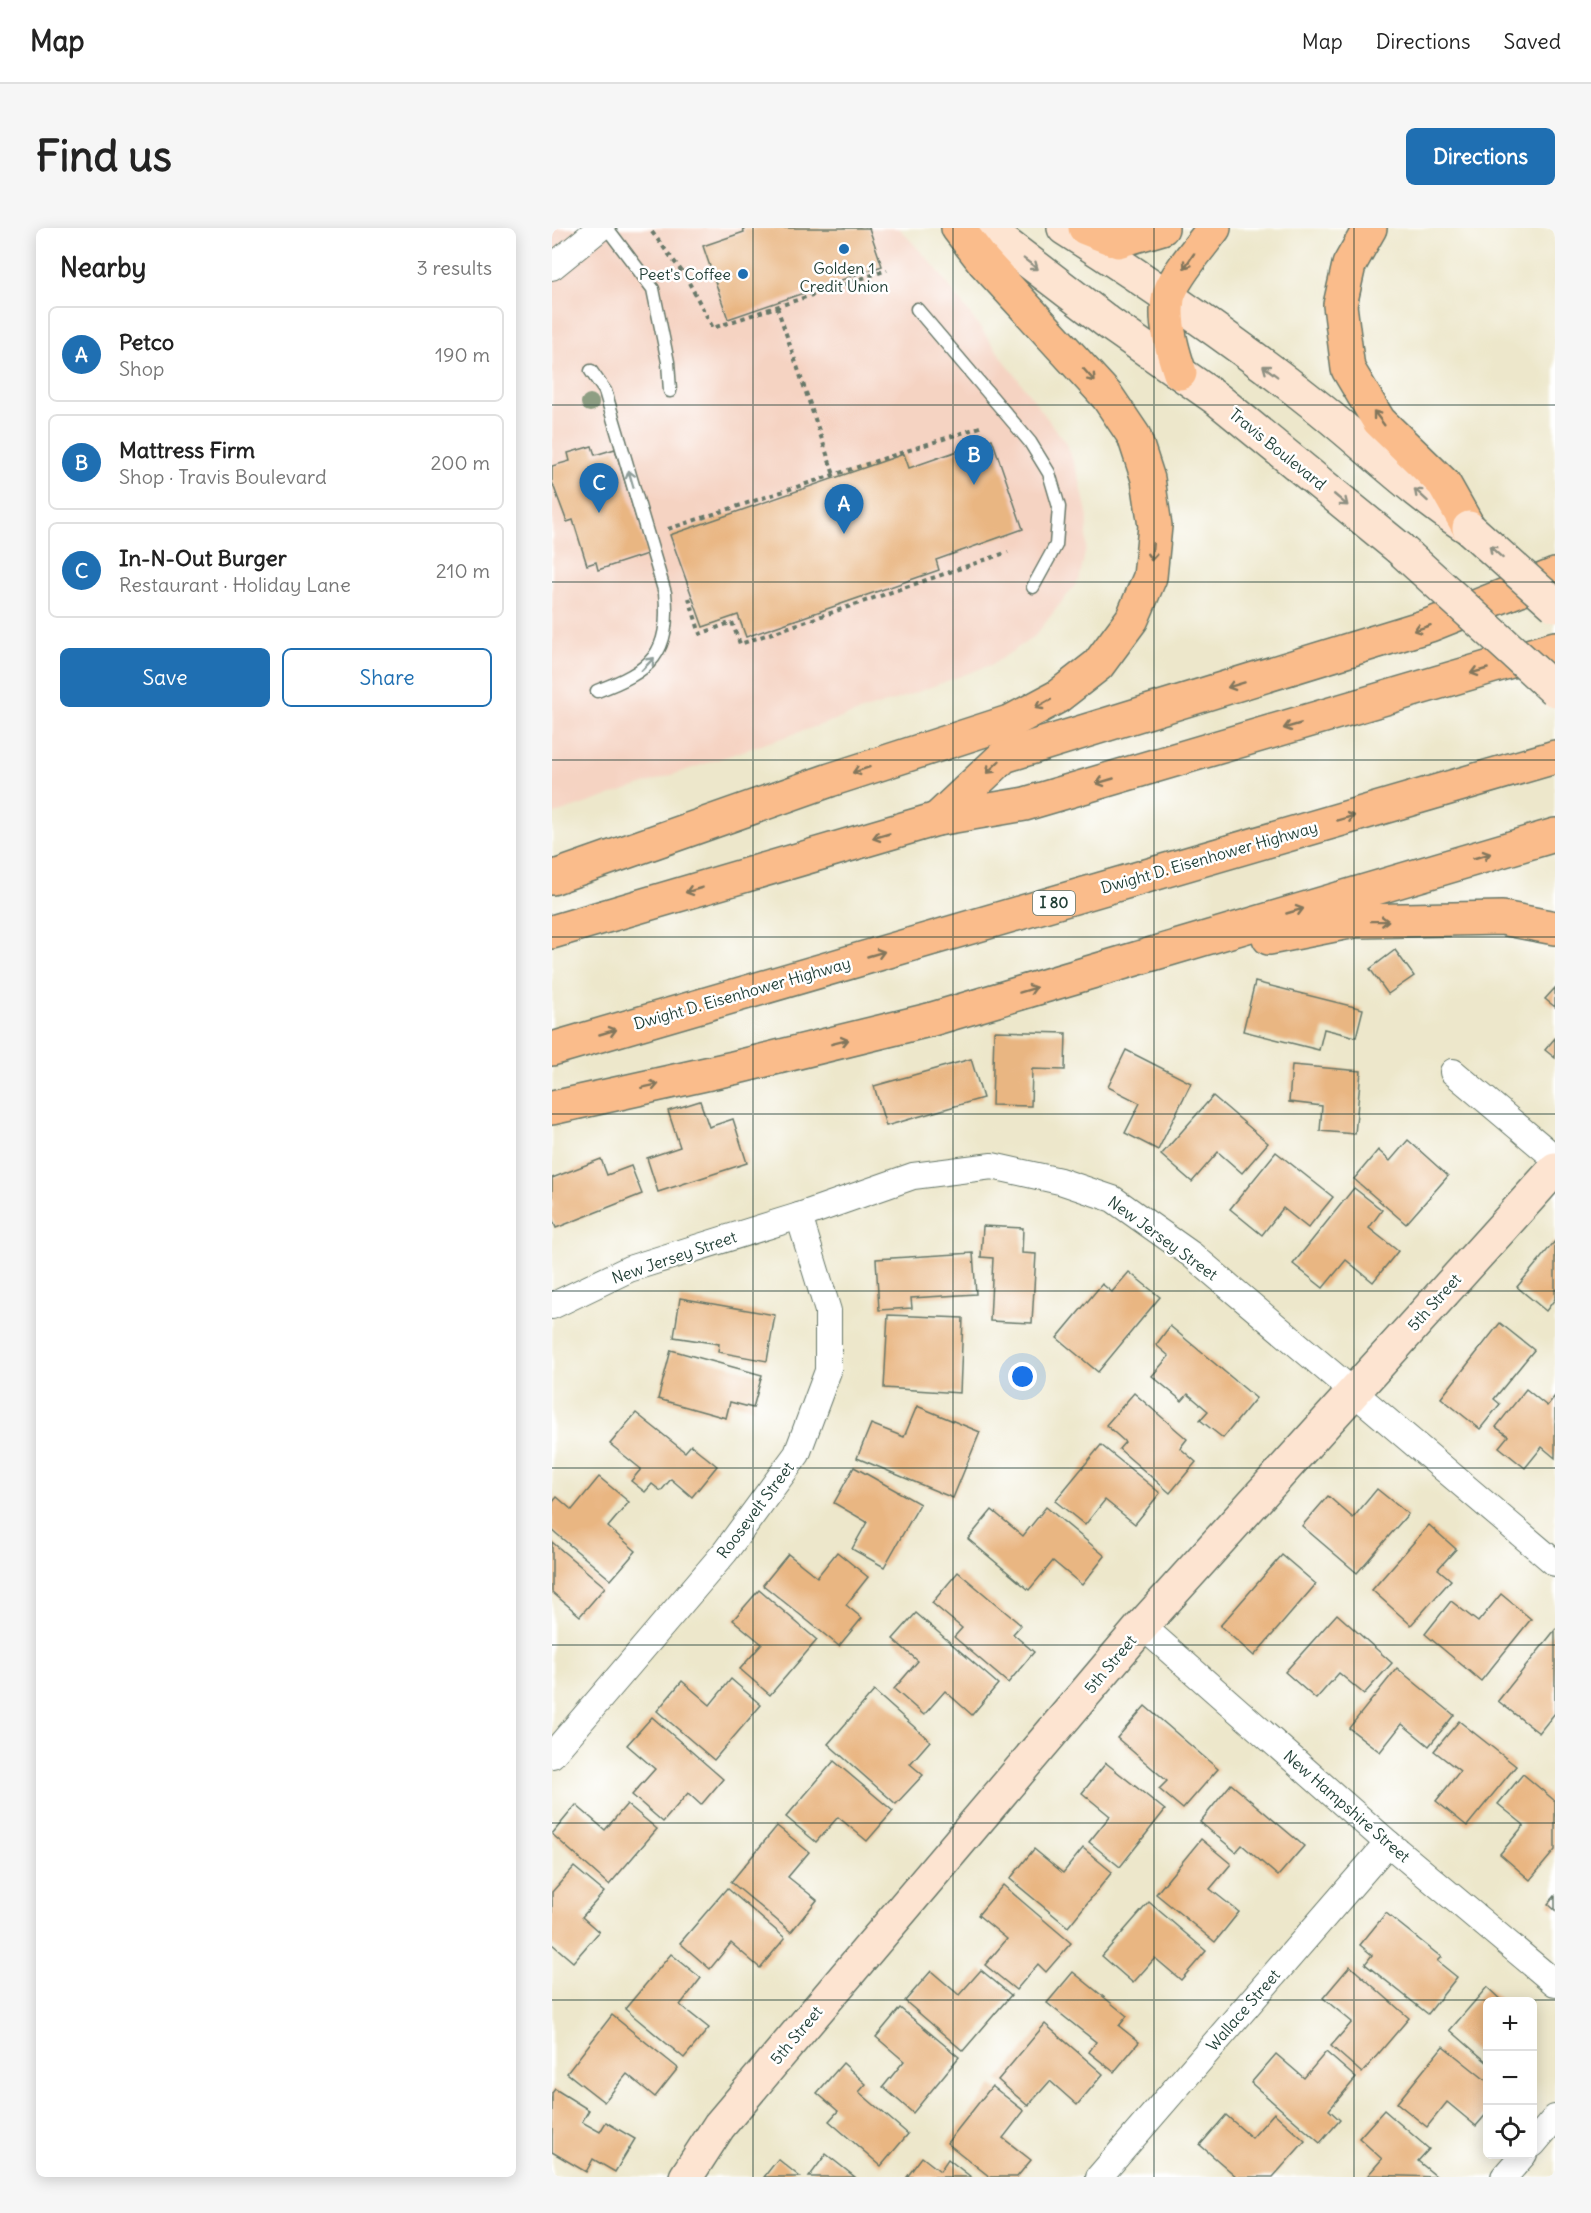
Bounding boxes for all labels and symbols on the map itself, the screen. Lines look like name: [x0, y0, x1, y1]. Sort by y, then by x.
marker: Golden 1 Credit Union: [837, 242, 851, 256]
one-way arrow: [1183, 253, 1195, 269]
place label: Golden 1 Credit Union: [799, 258, 889, 296]
one-way arrow: [1023, 258, 1039, 271]
place label: Peet's Coffee: [639, 264, 731, 284]
marker: Peet's Coffee: [736, 267, 750, 281]
one-way arrow: [1262, 365, 1278, 378]
one-way arrow: [1082, 368, 1096, 383]
street label: Travis Boulevard: [1226, 404, 1330, 494]
one-way arrow: [1373, 411, 1385, 427]
pin: B: [954, 436, 994, 485]
pin: C: [580, 464, 618, 513]
one-way arrow: [625, 470, 636, 489]
pin: A: [824, 484, 864, 534]
one-way arrow: [1413, 488, 1429, 501]
one-way arrow: [1333, 493, 1349, 506]
one-way arrow: [1147, 542, 1158, 562]
one-way arrow: [1489, 545, 1504, 559]
one-way arrow: [1413, 623, 1432, 634]
one-way arrow: [640, 656, 655, 671]
one-way arrow: [1470, 666, 1489, 677]
one-way arrow: [1227, 680, 1246, 691]
one-way arrow: [1035, 699, 1053, 710]
one-way arrow: [1283, 721, 1302, 732]
one-way arrow: [986, 759, 1001, 773]
one-way arrow: [852, 765, 871, 776]
one-way arrow: [1096, 776, 1115, 787]
one-way arrow: [1336, 812, 1355, 823]
street label: Dwight D. Eisenhower Highway: [1098, 816, 1320, 898]
one-way arrow: [872, 831, 891, 842]
one-way arrow: [1472, 850, 1491, 861]
one-way arrow: [685, 885, 704, 896]
road number: I 80: [1033, 891, 1075, 915]
one-way arrow: [1285, 905, 1304, 916]
one-way arrow: [1370, 915, 1390, 926]
one-way arrow: [866, 948, 885, 959]
street label: Dwight D. Eisenhower Highway: [631, 952, 853, 1034]
one-way arrow: [1018, 984, 1037, 995]
one-way arrow: [598, 1026, 617, 1037]
one-way arrow: [830, 1035, 849, 1047]
one-way arrow: [640, 1080, 659, 1092]
street label: New Jersey Street: [1104, 1191, 1222, 1285]
street label: New Jersey Street: [609, 1226, 740, 1288]
street label: 5th Street: [1403, 1269, 1465, 1335]
your location: [1008, 1362, 1037, 1391]
street label: Roosevelt Street: [712, 1457, 798, 1562]
street label: 5th Street: [1080, 1630, 1141, 1697]
street label: New Hampshire Street: [1280, 1746, 1415, 1867]
street label: Wallace Street: [1202, 1964, 1285, 2055]
street label: 5th Street: [766, 2001, 827, 2068]

